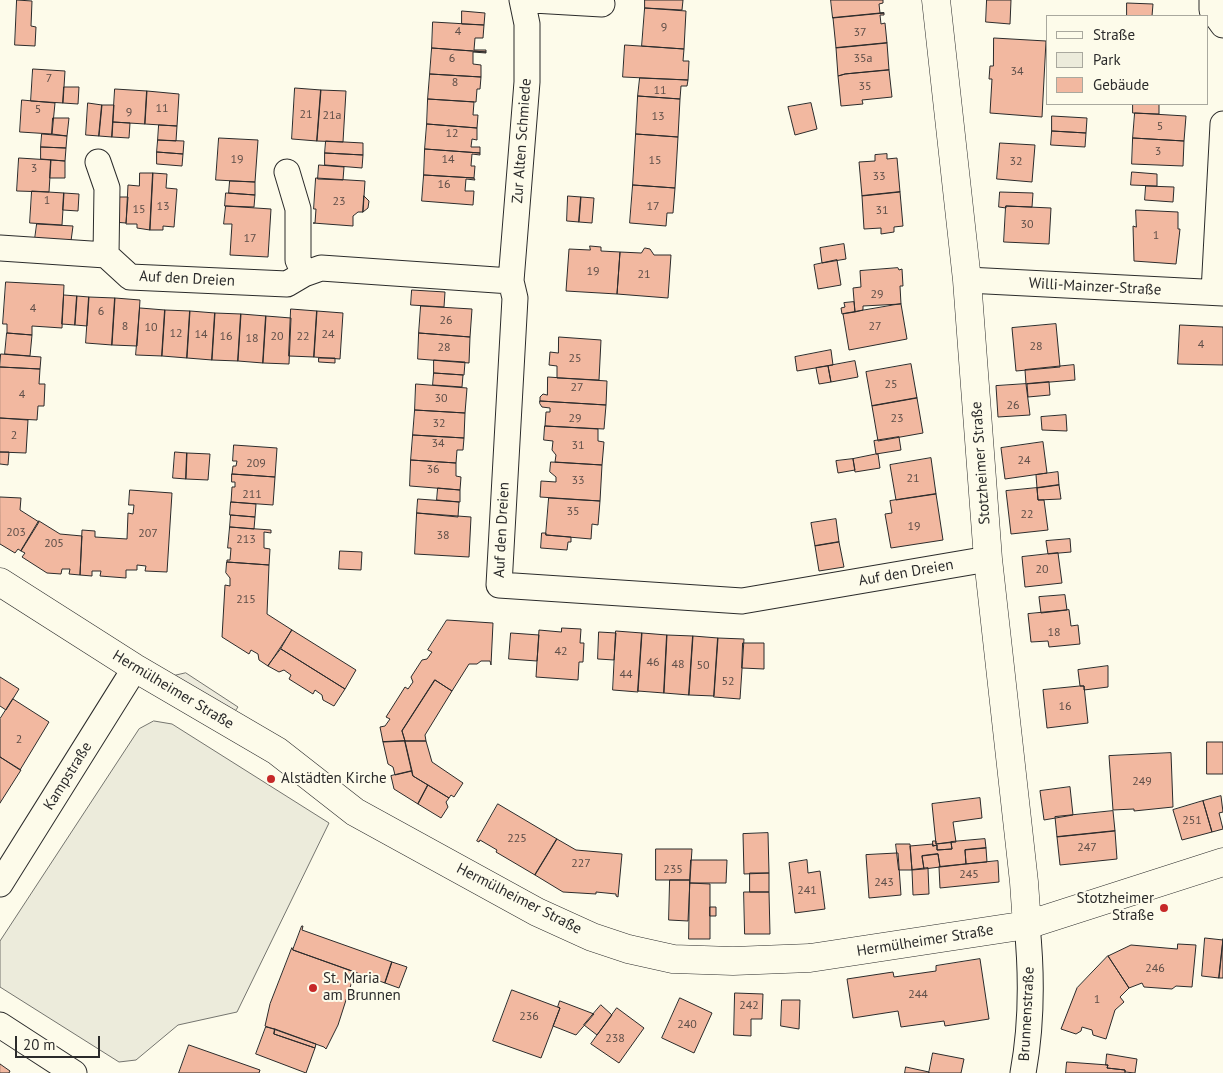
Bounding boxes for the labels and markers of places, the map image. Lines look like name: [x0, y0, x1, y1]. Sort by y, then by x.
place label: Alstädten Kirche: [281, 770, 387, 788]
marker: Alstädten Kirche: [265, 773, 277, 785]
place label: Stotzheimer Straße: [1077, 890, 1154, 925]
marker: Stotzheimer Straße: [1158, 902, 1170, 914]
place label: St. Maria am Brunnen: [323, 970, 401, 1005]
marker: St. Maria am Brunnen: [307, 982, 319, 994]

